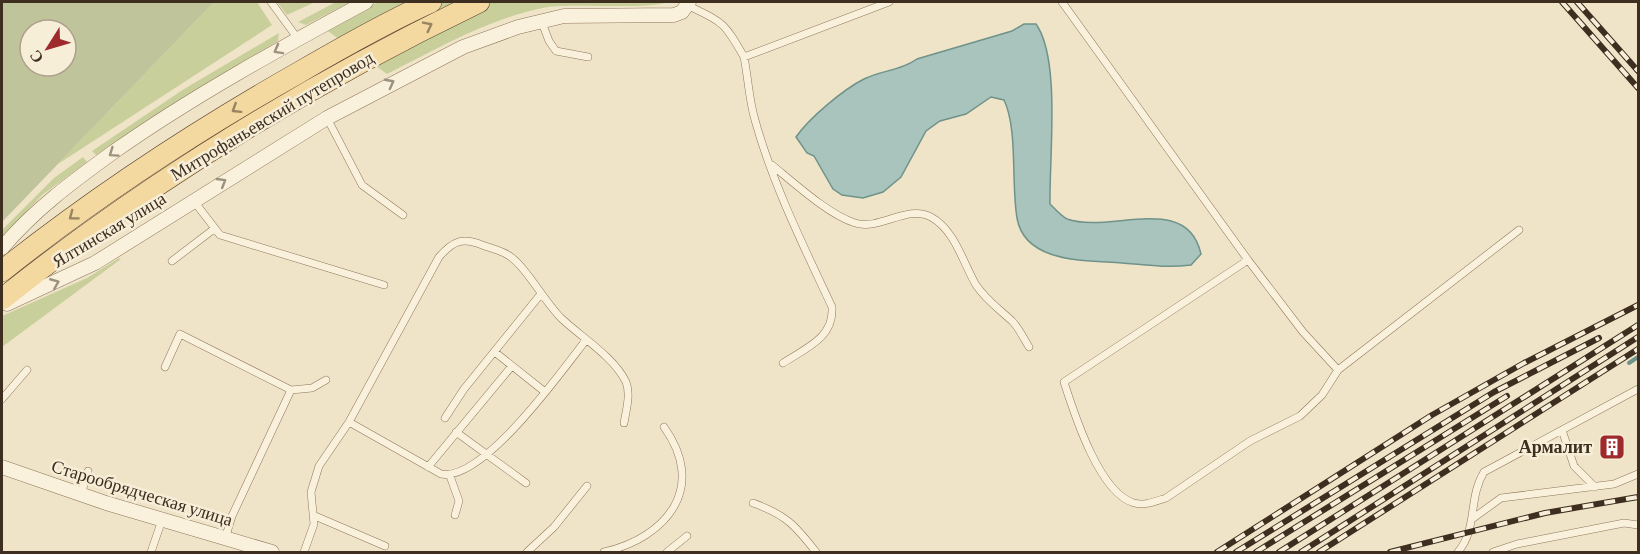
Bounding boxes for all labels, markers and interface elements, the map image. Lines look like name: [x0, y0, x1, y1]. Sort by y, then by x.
north arrow: [18, 18, 78, 78]
one-way arrow: [422, 22, 433, 34]
one-way arrow: [274, 42, 284, 54]
text: С: [26, 47, 47, 66]
street label: Митрофаньевский путепровод: [167, 47, 377, 185]
one-way arrow: [383, 79, 394, 91]
one-way arrow: [232, 102, 242, 114]
one-way arrow: [108, 146, 119, 157]
one-way arrow: [215, 178, 226, 189]
street label: Ялтинская улица: [49, 188, 169, 272]
one-way arrow: [69, 209, 80, 220]
one-way arrow: [49, 278, 60, 290]
building icon: Армалит: [1597, 432, 1627, 462]
place label: Армалит: [1519, 437, 1592, 457]
street label: Старообрядческая улица: [49, 456, 235, 530]

